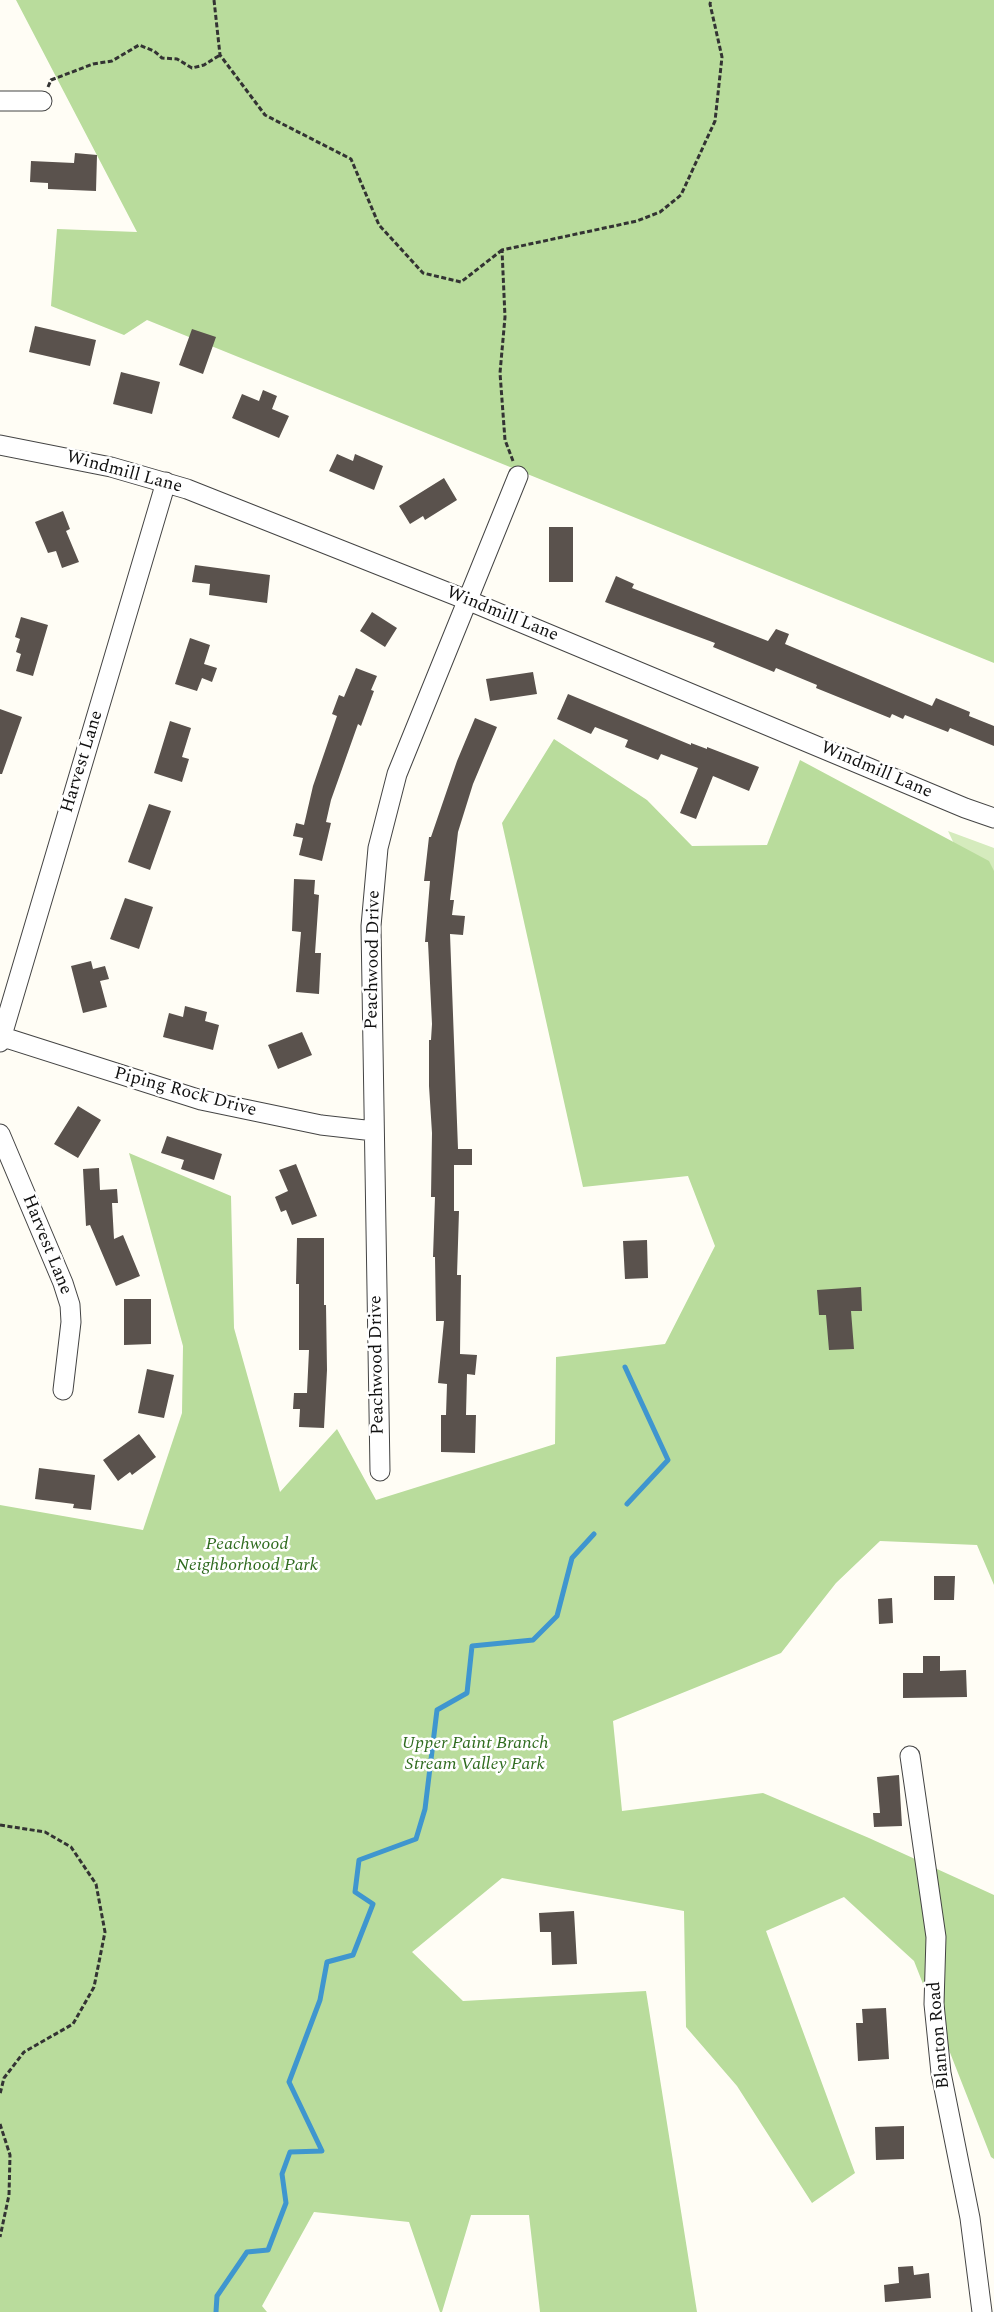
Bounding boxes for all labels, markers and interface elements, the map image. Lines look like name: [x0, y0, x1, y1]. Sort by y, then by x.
street label: Windmill Lane: [64, 447, 184, 499]
street label: Windmill Lane: [443, 583, 561, 647]
street label: Harvest Lane: [57, 708, 109, 816]
street label: Windmill Lane: [817, 738, 935, 804]
street label: Peachwood Drive: [362, 890, 386, 1030]
street label: Piping Rock Drive: [111, 1064, 259, 1122]
street label: Harvest Lane: [16, 1192, 76, 1298]
street label: Peachwood Drive: [366, 1295, 390, 1435]
park label: Peachwood Neighborhood Park: [176, 1534, 318, 1576]
park label: Upper Paint Branch Stream Valley Park: [402, 1733, 548, 1776]
street label: Blanton Road: [925, 1980, 955, 2090]

